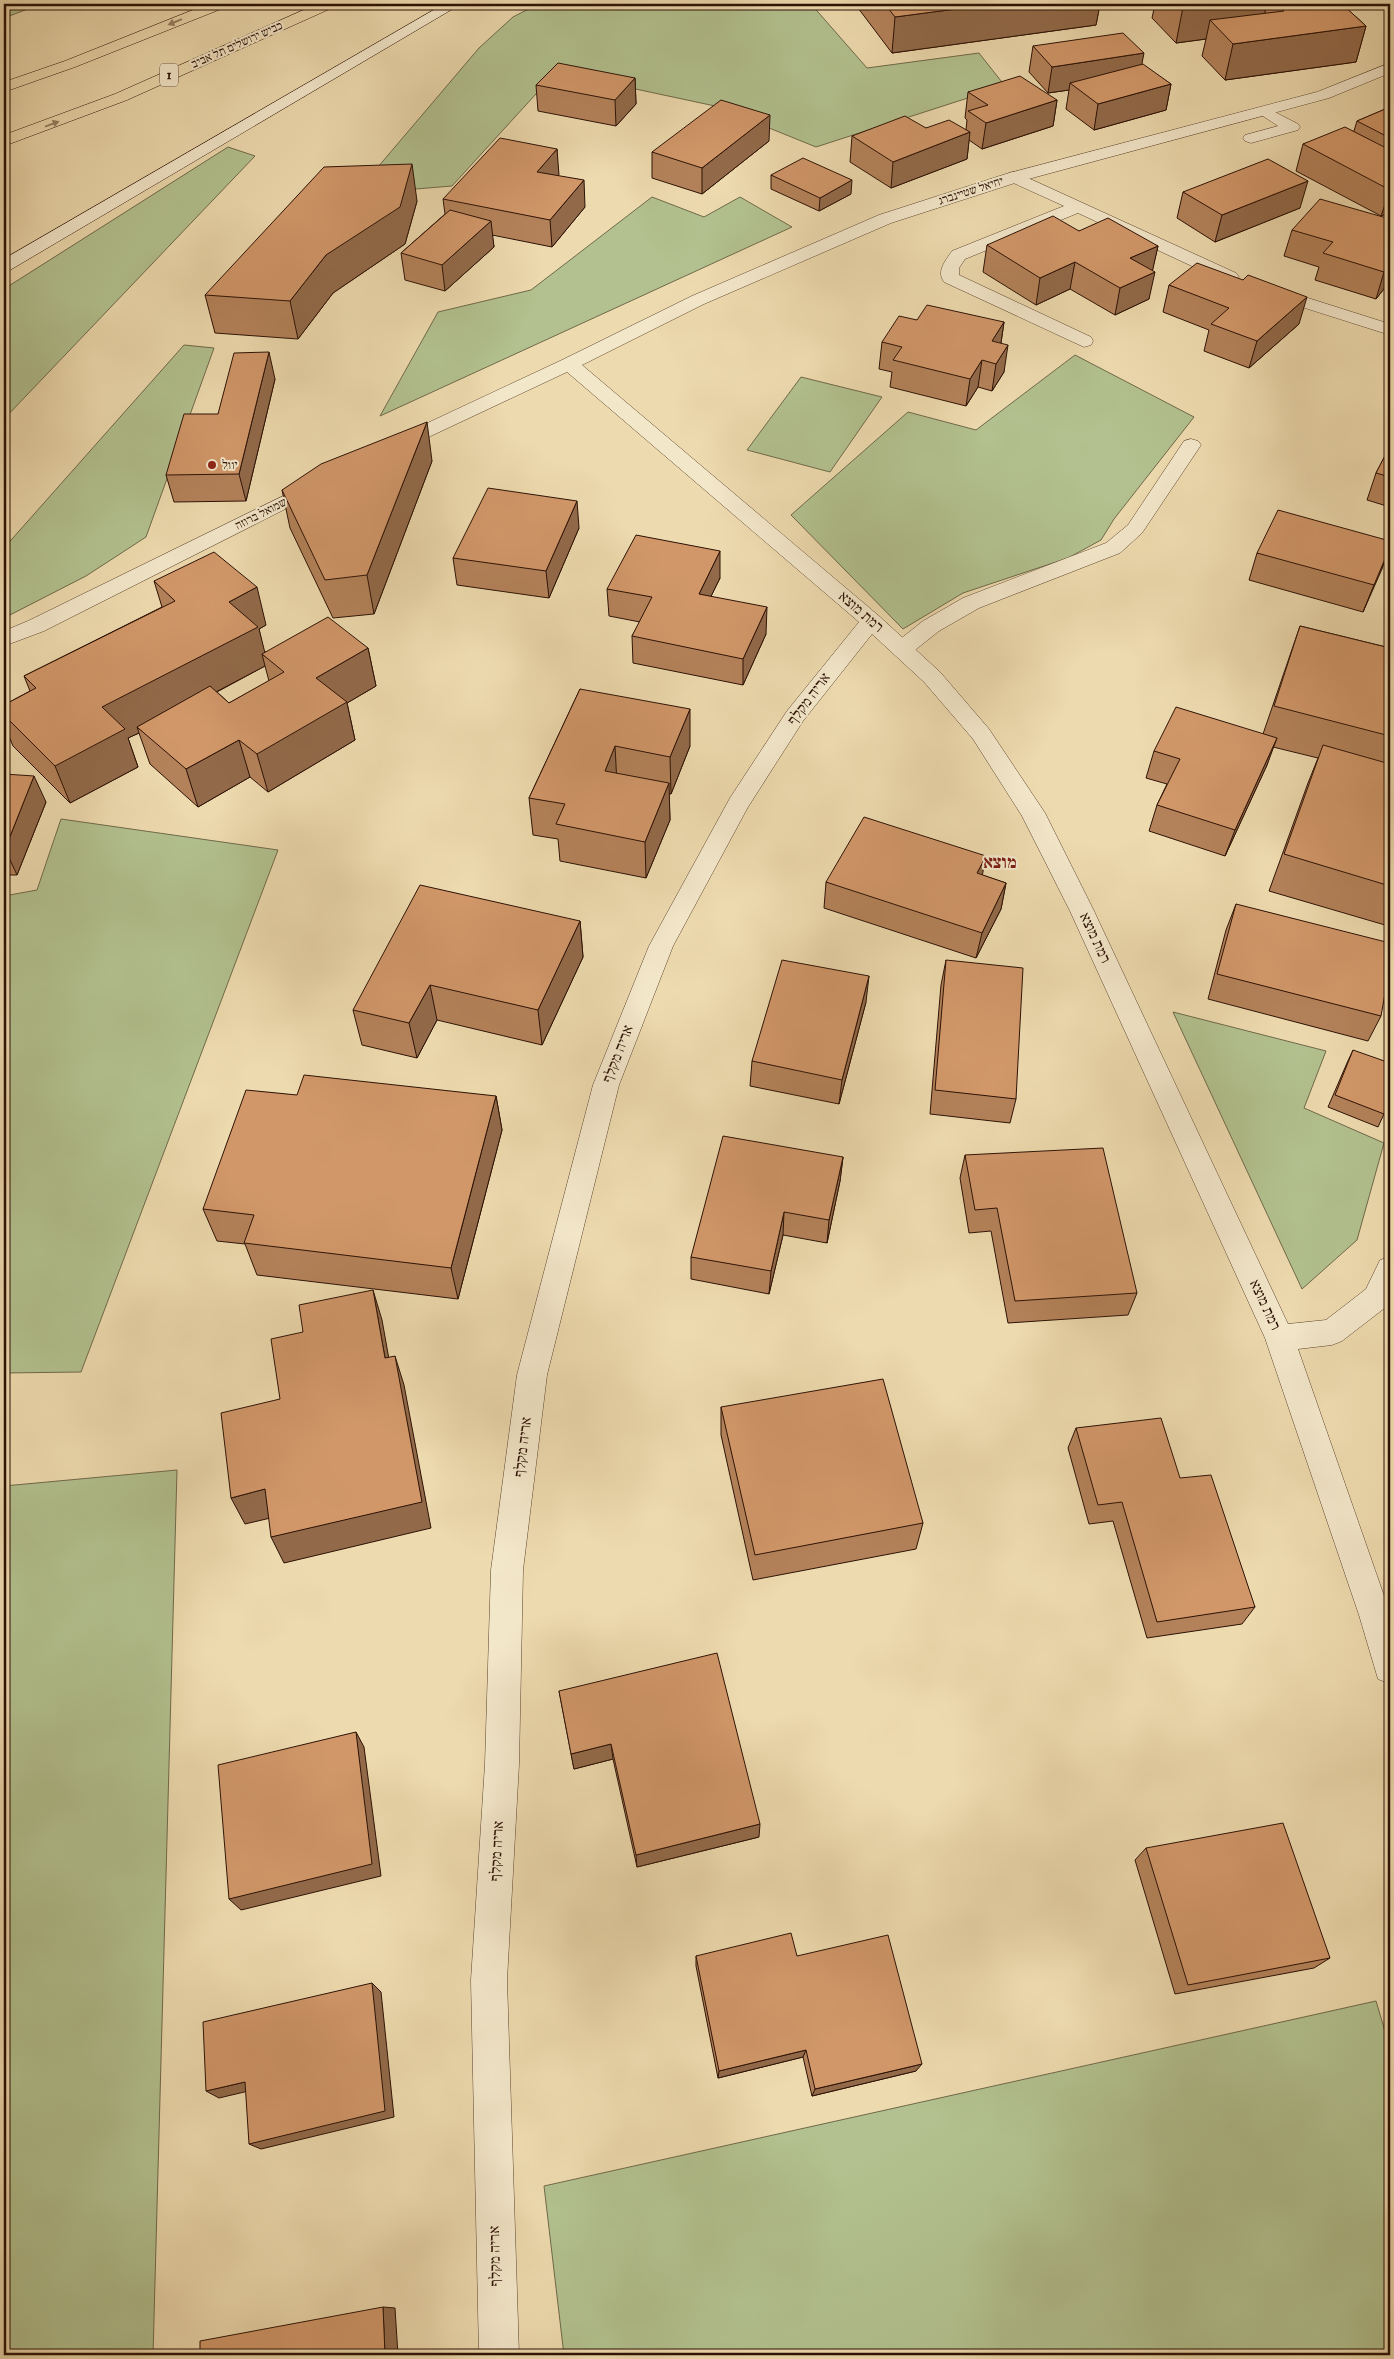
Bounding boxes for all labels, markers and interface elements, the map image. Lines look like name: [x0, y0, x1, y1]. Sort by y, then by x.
street label: כביש ירושלים תל אביב: [189, 18, 285, 72]
one-way arrow: [168, 19, 183, 26]
road number: 1: [160, 64, 178, 86]
one-way arrow: [45, 120, 60, 128]
street label: יחיאל שטיינברג: [937, 173, 1005, 209]
place label: יוול: [222, 458, 238, 473]
marker: יוול: [206, 459, 218, 471]
street label: שמואל ברוזה: [233, 495, 289, 533]
street label: רמת מוצא: [834, 587, 888, 637]
street label: אריה מקלף: [783, 669, 835, 729]
district label: מוצא: [983, 852, 1017, 874]
street label: רמת מוצא: [1075, 910, 1115, 966]
street label: אריה מקלף: [598, 1022, 638, 1086]
street label: רמת מוצא: [1245, 1277, 1285, 1333]
street label: אריה מקלף: [510, 1416, 536, 1478]
street label: אריה מקלף: [486, 1820, 508, 1882]
street label: אריה מקלף: [485, 2226, 505, 2286]

